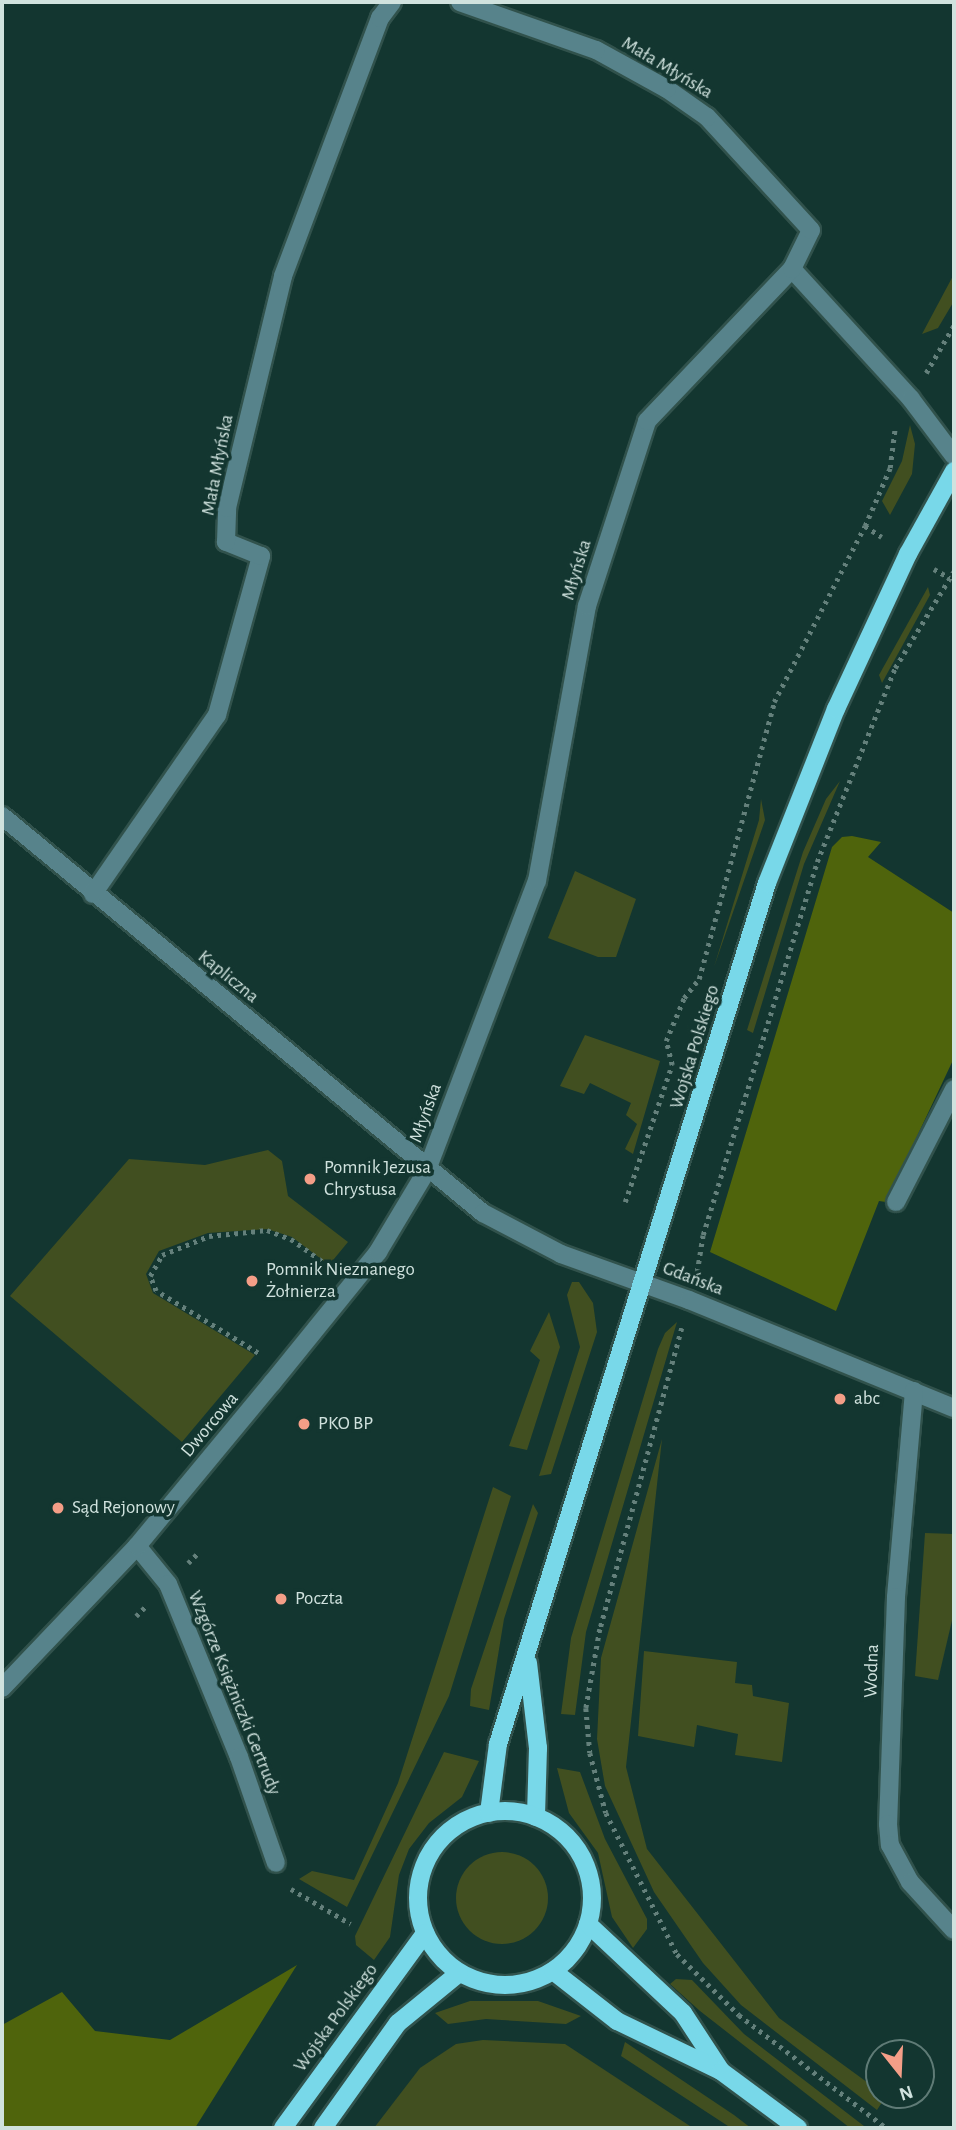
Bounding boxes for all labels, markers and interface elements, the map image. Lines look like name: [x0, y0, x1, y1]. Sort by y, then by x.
street label: Mała Młyńska: [617, 32, 717, 104]
street label: Mała Młyńska: [197, 413, 239, 517]
street label: Młyńska: [557, 537, 597, 603]
street label: Kapliczna: [193, 946, 263, 1008]
street label: Wojska Polskiego: [665, 982, 725, 1112]
street label: Młyńska: [405, 1080, 447, 1146]
place label: Pomnik Jezusa Chrystusa: [324, 1157, 431, 1201]
marker: Pomnik Jezusa Chrystusa: [302, 1171, 318, 1187]
street label: Gdańska: [659, 1257, 727, 1301]
place label: Pomnik Nieznanego Żołnierza: [266, 1259, 415, 1303]
marker: Pomnik Nieznanego Żołnierza: [244, 1273, 260, 1289]
street label: Dworcowa: [176, 1388, 244, 1462]
place label: abc: [854, 1388, 880, 1410]
marker: abc: [832, 1391, 848, 1407]
place label: PKO BP: [318, 1413, 373, 1435]
marker: PKO BP: [296, 1416, 312, 1432]
place label: Sąd Rejonowy: [72, 1497, 175, 1519]
marker: Sąd Rejonowy: [50, 1500, 66, 1516]
street label: Wzgórze Księżniczki Gertrudy: [183, 1587, 285, 1799]
place label: Poczta: [295, 1588, 343, 1610]
marker: Poczta: [273, 1591, 289, 1607]
street label: Wodna: [860, 1644, 884, 1698]
street label: Wojska Polskiego: [289, 1959, 383, 2077]
north arrow: [865, 2039, 935, 2109]
text: N: [897, 2081, 915, 2104]

